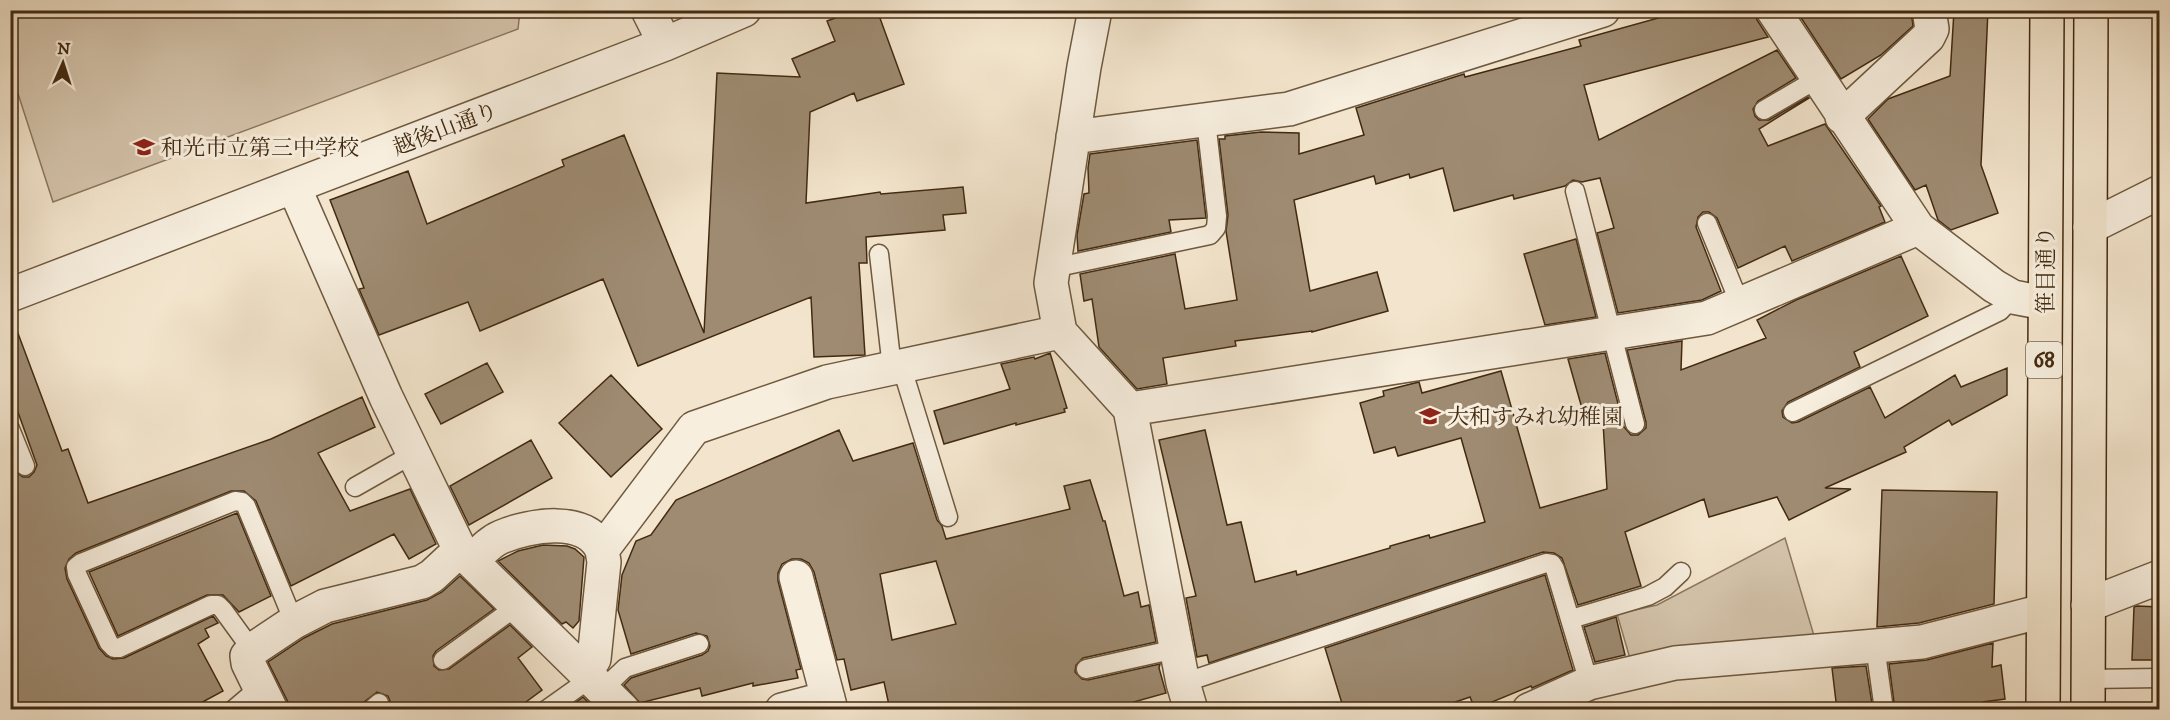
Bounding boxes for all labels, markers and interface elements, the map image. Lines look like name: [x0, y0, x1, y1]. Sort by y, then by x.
north arrow: [33, 33, 93, 93]
text: N: [57, 39, 71, 59]
street label: 越後山通り: [389, 97, 502, 162]
school or university icon: 和光市立第三中学校: [132, 135, 156, 159]
place label: 和光市立第三中学校: [161, 135, 359, 162]
street label: 笹目通り: [2033, 226, 2060, 314]
road number: 68: [2026, 342, 2062, 378]
school or university icon: 大和すみれ幼稚園: [1418, 404, 1442, 428]
place label: 大和すみれ幼稚園: [1447, 404, 1623, 431]

